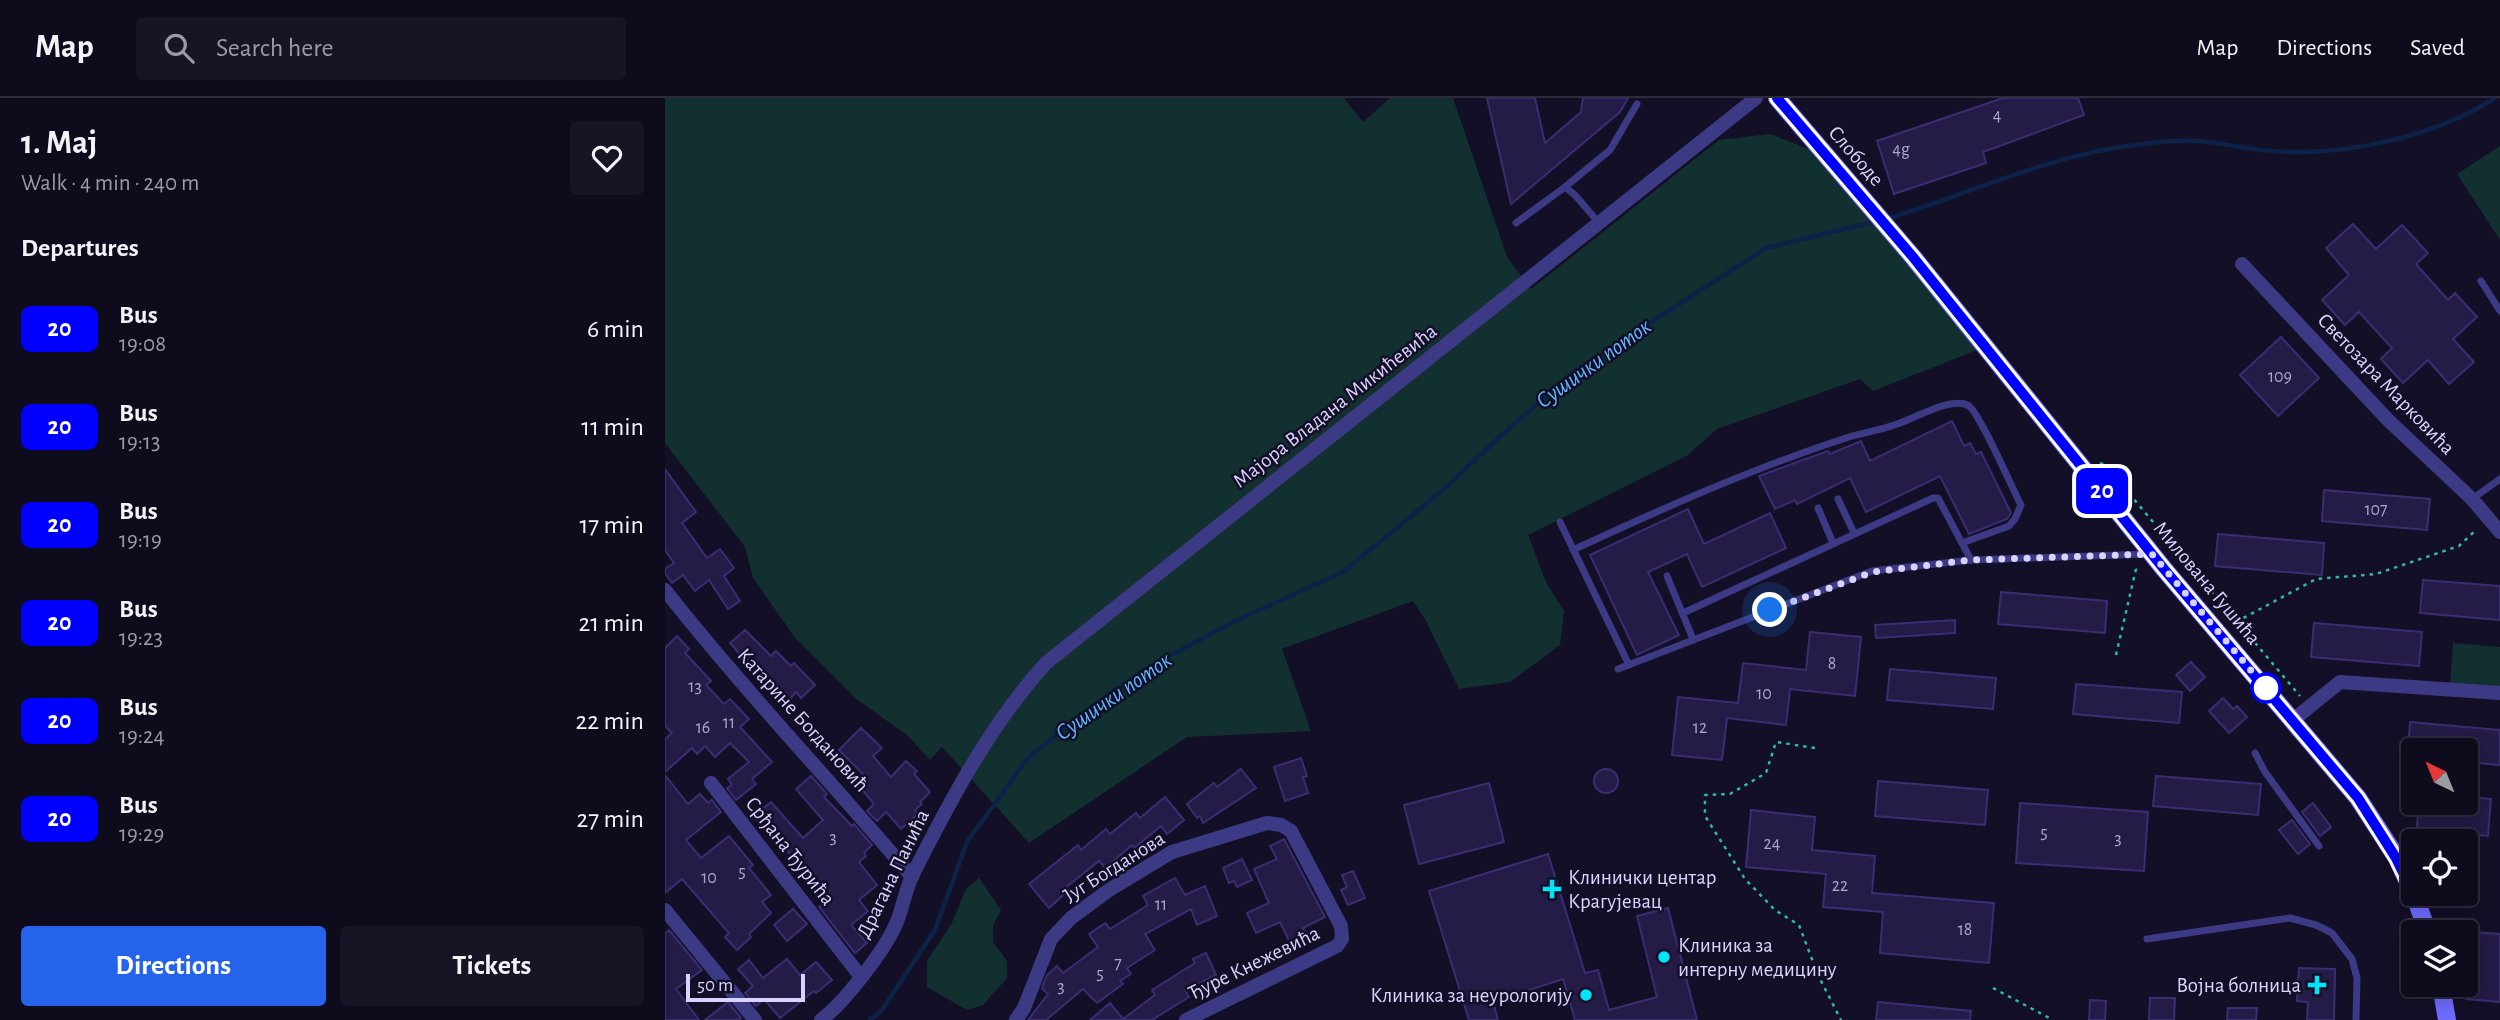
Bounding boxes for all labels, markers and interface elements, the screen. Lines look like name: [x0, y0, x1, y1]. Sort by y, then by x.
search box: [136, 17, 626, 80]
icon: search: [160, 29, 198, 67]
text: Map: [35, 31, 94, 64]
text: Search here: [216, 35, 334, 61]
text: Map: [2196, 36, 2238, 60]
text: Directions: [2276, 36, 2372, 60]
text: Saved: [2410, 36, 2465, 60]
house number: 4: [1993, 107, 2002, 125]
button: heart: [570, 121, 644, 195]
street label: Слободе: [1824, 122, 1888, 190]
text: 1. Мај: [21, 127, 97, 160]
house number: 4g: [1892, 141, 1910, 159]
text: Walk · 4 min · 240 m: [21, 172, 199, 195]
text: Departures: [21, 235, 139, 261]
text: Bus: [119, 302, 158, 328]
street label: Светозара Марковића: [2313, 309, 2459, 459]
water label: Сушички поток: [1532, 315, 1656, 413]
text: 6 min: [587, 316, 644, 342]
text: 20: [48, 317, 71, 341]
street label: Мајора Владана Микићевића: [1229, 320, 1441, 492]
text: 19:08: [119, 333, 166, 356]
house number: 109: [2268, 368, 2292, 386]
text: Bus: [119, 400, 158, 426]
text: 11 min: [581, 414, 644, 440]
text: 20: [48, 415, 71, 439]
text: 19:13: [119, 431, 160, 454]
line badge: 20: [2071, 468, 2133, 514]
text: 20: [2090, 479, 2114, 503]
text: Bus: [119, 498, 158, 524]
house number: 107: [2364, 501, 2388, 519]
text: 17 min: [579, 512, 644, 538]
text: 20: [48, 513, 71, 537]
street label: Милована Гушића: [2149, 517, 2265, 649]
text: 19:19: [119, 529, 162, 552]
your location: [1752, 592, 1787, 627]
text: Bus: [119, 596, 158, 622]
text: 21 min: [578, 610, 644, 636]
text: 20: [48, 611, 71, 635]
text: 19:23: [119, 627, 163, 650]
street label: Катарине Богдановић: [733, 644, 873, 796]
water label: Сушички поток: [1052, 648, 1177, 745]
house number: 8: [1828, 655, 1836, 673]
unlabelled marker: [2251, 673, 2281, 703]
house number: 13: [688, 678, 702, 696]
house number: 10: [1756, 685, 1772, 703]
text: Bus: [119, 694, 158, 720]
text: 22 min: [576, 708, 644, 734]
text: 20: [48, 709, 71, 733]
house number: 11: [723, 714, 735, 732]
house number: 16: [696, 719, 710, 737]
house number: 12: [1693, 719, 1707, 737]
text: 19:24: [119, 725, 165, 748]
north arrow: [2401, 738, 2478, 816]
map controls: [2401, 738, 2478, 997]
text: Bus: [119, 792, 158, 818]
street label: Срђана Ђурића: [740, 793, 839, 910]
text: 27 min: [577, 806, 644, 832]
street label: Драгана Панића: [853, 806, 933, 942]
text: 20: [48, 807, 71, 831]
text: 19:29: [119, 823, 164, 846]
house number: 5: [2040, 824, 2048, 842]
street label: Југ Богданова: [1060, 827, 1169, 906]
house number: 3: [829, 829, 837, 847]
button: locate: [2401, 829, 2478, 906]
house number: 3: [2114, 830, 2122, 848]
house number: 24: [1764, 835, 1781, 853]
house number: 5: [738, 863, 746, 881]
place label: Клинички центар Крагујевац: [1568, 867, 1716, 912]
house number: 10: [701, 869, 717, 887]
house number: 22: [1832, 877, 1848, 895]
marker: Клинички центар Крагујевац: [1542, 879, 1562, 899]
house number: 11: [1155, 896, 1167, 914]
button: layers: [2401, 920, 2478, 997]
house number: 18: [1958, 921, 1972, 939]
street label: Ђуре Кнежевића: [1185, 922, 1324, 1005]
button: Directions: [21, 926, 326, 1006]
button: Tickets: [340, 926, 644, 1006]
place label: Клиника за интерну медицину: [1678, 935, 1837, 980]
marker: Клиника за интерну медицину: [1656, 949, 1672, 965]
house number: 7: [1114, 955, 1122, 973]
house number: 5: [1096, 965, 1104, 983]
scale bar: [686, 971, 805, 1003]
place label: Војна болница: [2176, 975, 2301, 996]
marker: Војна болница: [2307, 975, 2327, 995]
text: 50 m: [697, 976, 733, 995]
house number: 3: [1057, 978, 1065, 996]
place label: Клиника за неурологију: [1370, 985, 1572, 1006]
marker: Клиника за неурологију: [1578, 987, 1594, 1003]

